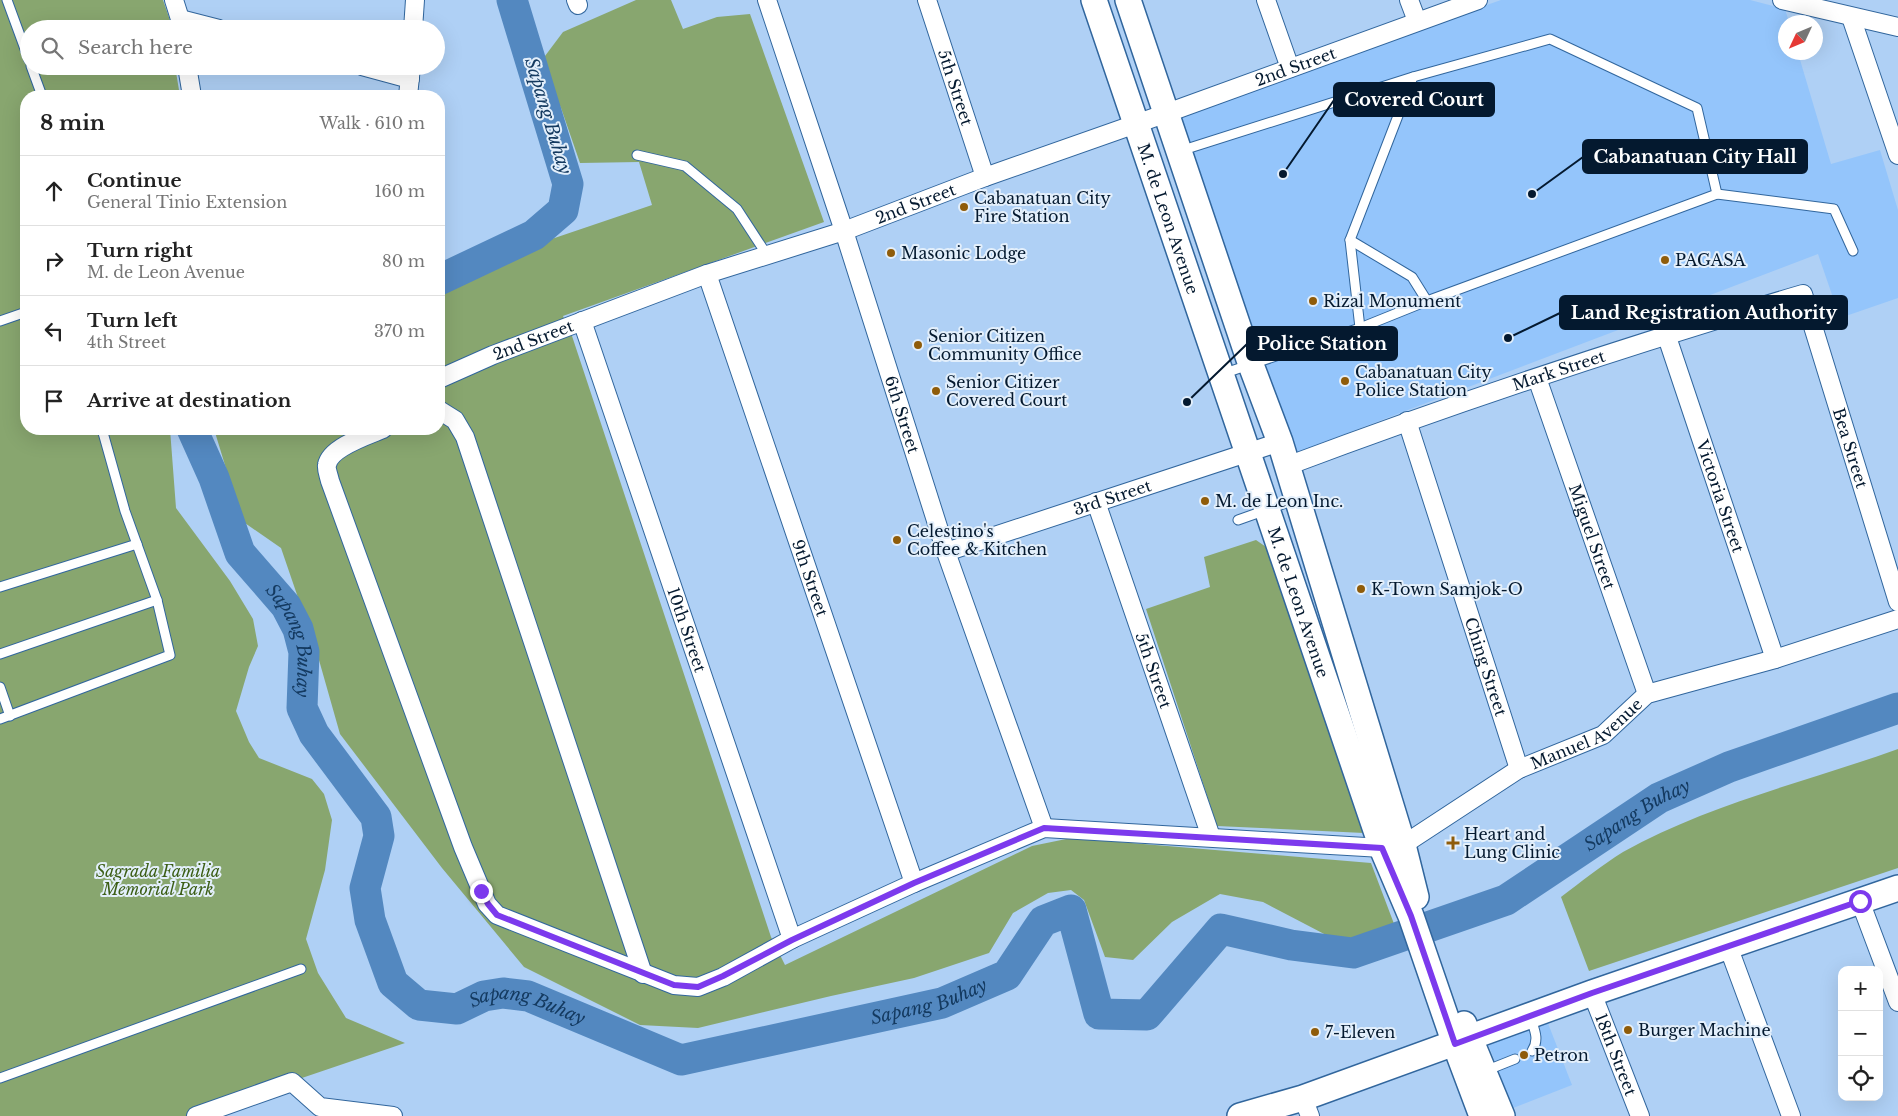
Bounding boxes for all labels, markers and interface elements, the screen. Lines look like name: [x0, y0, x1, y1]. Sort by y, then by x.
north arrow: [1778, 15, 1823, 60]
search box: [20, 20, 445, 75]
icon: search: [38, 34, 66, 62]
text: Search here: [78, 36, 193, 59]
street label: 2nd Street: [1252, 43, 1338, 90]
street label: 5th Street: [934, 47, 977, 128]
water label: Sapang Buhay: [520, 55, 576, 178]
callout: Covered Court: [1334, 83, 1494, 116]
text: Covered Court: [1344, 89, 1484, 111]
text: 8 min: [40, 110, 105, 136]
text: Walk · 610 m: [320, 113, 425, 133]
callout: Cabanatuan City Hall: [1583, 140, 1807, 173]
street label: M. de Leon Avenue: [1133, 141, 1203, 297]
text: Cabanatuan City Hall: [1593, 146, 1797, 168]
text: Continue: [87, 169, 182, 192]
icon: ahead: [40, 177, 68, 205]
street label: 2nd Street: [872, 179, 958, 228]
text: 160 m: [374, 181, 425, 201]
place label: Cabanatuan City Fire Station: [974, 188, 1111, 226]
text: General Tinio Extension: [87, 192, 287, 212]
marker: Cabanatuan City Fire Station: [958, 201, 970, 213]
text: Turn right: [87, 239, 193, 262]
place label: Masonic Lodge: [901, 243, 1026, 263]
icon: right: [40, 247, 68, 275]
marker: Masonic Lodge: [885, 247, 897, 259]
place label: PAGASA: [1675, 250, 1746, 270]
text: 80 m: [382, 251, 425, 271]
marker: PAGASA: [1659, 254, 1671, 266]
text: M. de Leon Avenue: [87, 262, 245, 282]
place label: Rizal Monument: [1323, 291, 1461, 311]
marker: Rizal Monument: [1307, 295, 1319, 307]
callout: Land Registration Authority: [1560, 296, 1847, 329]
text: Land Registration Authority: [1571, 302, 1837, 324]
text: Turn left: [87, 309, 178, 332]
street label: 2nd Street: [490, 316, 576, 364]
icon: left: [40, 317, 68, 345]
text: 370 m: [374, 321, 425, 341]
place label: Senior Citizen Community Office: [928, 326, 1082, 364]
callout: Police Station: [1247, 327, 1397, 360]
text: 4th Street: [87, 332, 166, 352]
text: Police Station: [1257, 333, 1387, 355]
marker: Senior Citizen Community Office: [912, 339, 924, 351]
street label: Mark Street: [1510, 346, 1607, 395]
place label: Cabanatuan City Police Station: [1355, 362, 1492, 400]
place label: Senior Citizer Covered Court: [946, 372, 1067, 410]
street label: 6th Street: [881, 373, 924, 456]
marker: Cabanatuan City Police Station: [1339, 375, 1351, 387]
marker: Senior Citizer Covered Court: [930, 385, 942, 397]
icon: arrive: [40, 387, 68, 415]
text: Arrive at destination: [87, 389, 291, 412]
street label: Bea Street: [1829, 405, 1872, 490]
street label: Victoria Street: [1692, 436, 1749, 555]
street label: 3rd Street: [1071, 475, 1154, 519]
street label: Miguel Street: [1565, 481, 1620, 592]
place label: M. de Leon Inc.: [1215, 491, 1343, 511]
marker: M. de Leon Inc.: [1199, 495, 1211, 507]
place label: Celestino's Coffee & Kitchen: [907, 521, 1047, 559]
street label: M. de Leon Avenue: [1264, 524, 1333, 680]
marker: Celestino's Coffee & Kitchen: [891, 534, 903, 546]
street label: 9th Street: [788, 537, 833, 619]
water label: Sapang Buhay: [261, 579, 316, 698]
place label: K-Town Samjok-O: [1371, 579, 1523, 599]
marker: K-Town Samjok-O: [1355, 583, 1367, 595]
street label: 10th Street: [663, 585, 711, 675]
street label: Ching Street: [1461, 615, 1511, 718]
street label: 5th Street: [1132, 630, 1176, 711]
street label: Manuel Avenue: [1527, 694, 1646, 773]
water label: Sapang Buhay: [1580, 774, 1694, 856]
place label: Heart and Lung Clinic: [1464, 824, 1560, 862]
marker: Heart and Lung Clinic: [1446, 836, 1460, 850]
park label: Sagrada Familia Memorial Park: [96, 861, 220, 899]
route end: [470, 880, 493, 903]
route start: [1849, 890, 1872, 913]
map controls: [1838, 966, 1883, 1101]
button: +: [1838, 966, 1883, 1011]
water label: Sapang Buhay: [869, 974, 991, 1029]
water label: Sapang Buhay: [465, 982, 589, 1030]
street label: 18th Street: [1591, 1010, 1641, 1099]
button: −: [1838, 1011, 1883, 1056]
place label: Burger Machine: [1638, 1020, 1771, 1040]
place label: 7-Eleven: [1325, 1022, 1395, 1042]
marker: Burger Machine: [1622, 1024, 1634, 1036]
marker: 7-Eleven: [1309, 1026, 1321, 1038]
place label: Petron: [1534, 1045, 1589, 1065]
marker: Petron: [1518, 1049, 1530, 1061]
button: locate: [1838, 1056, 1883, 1101]

